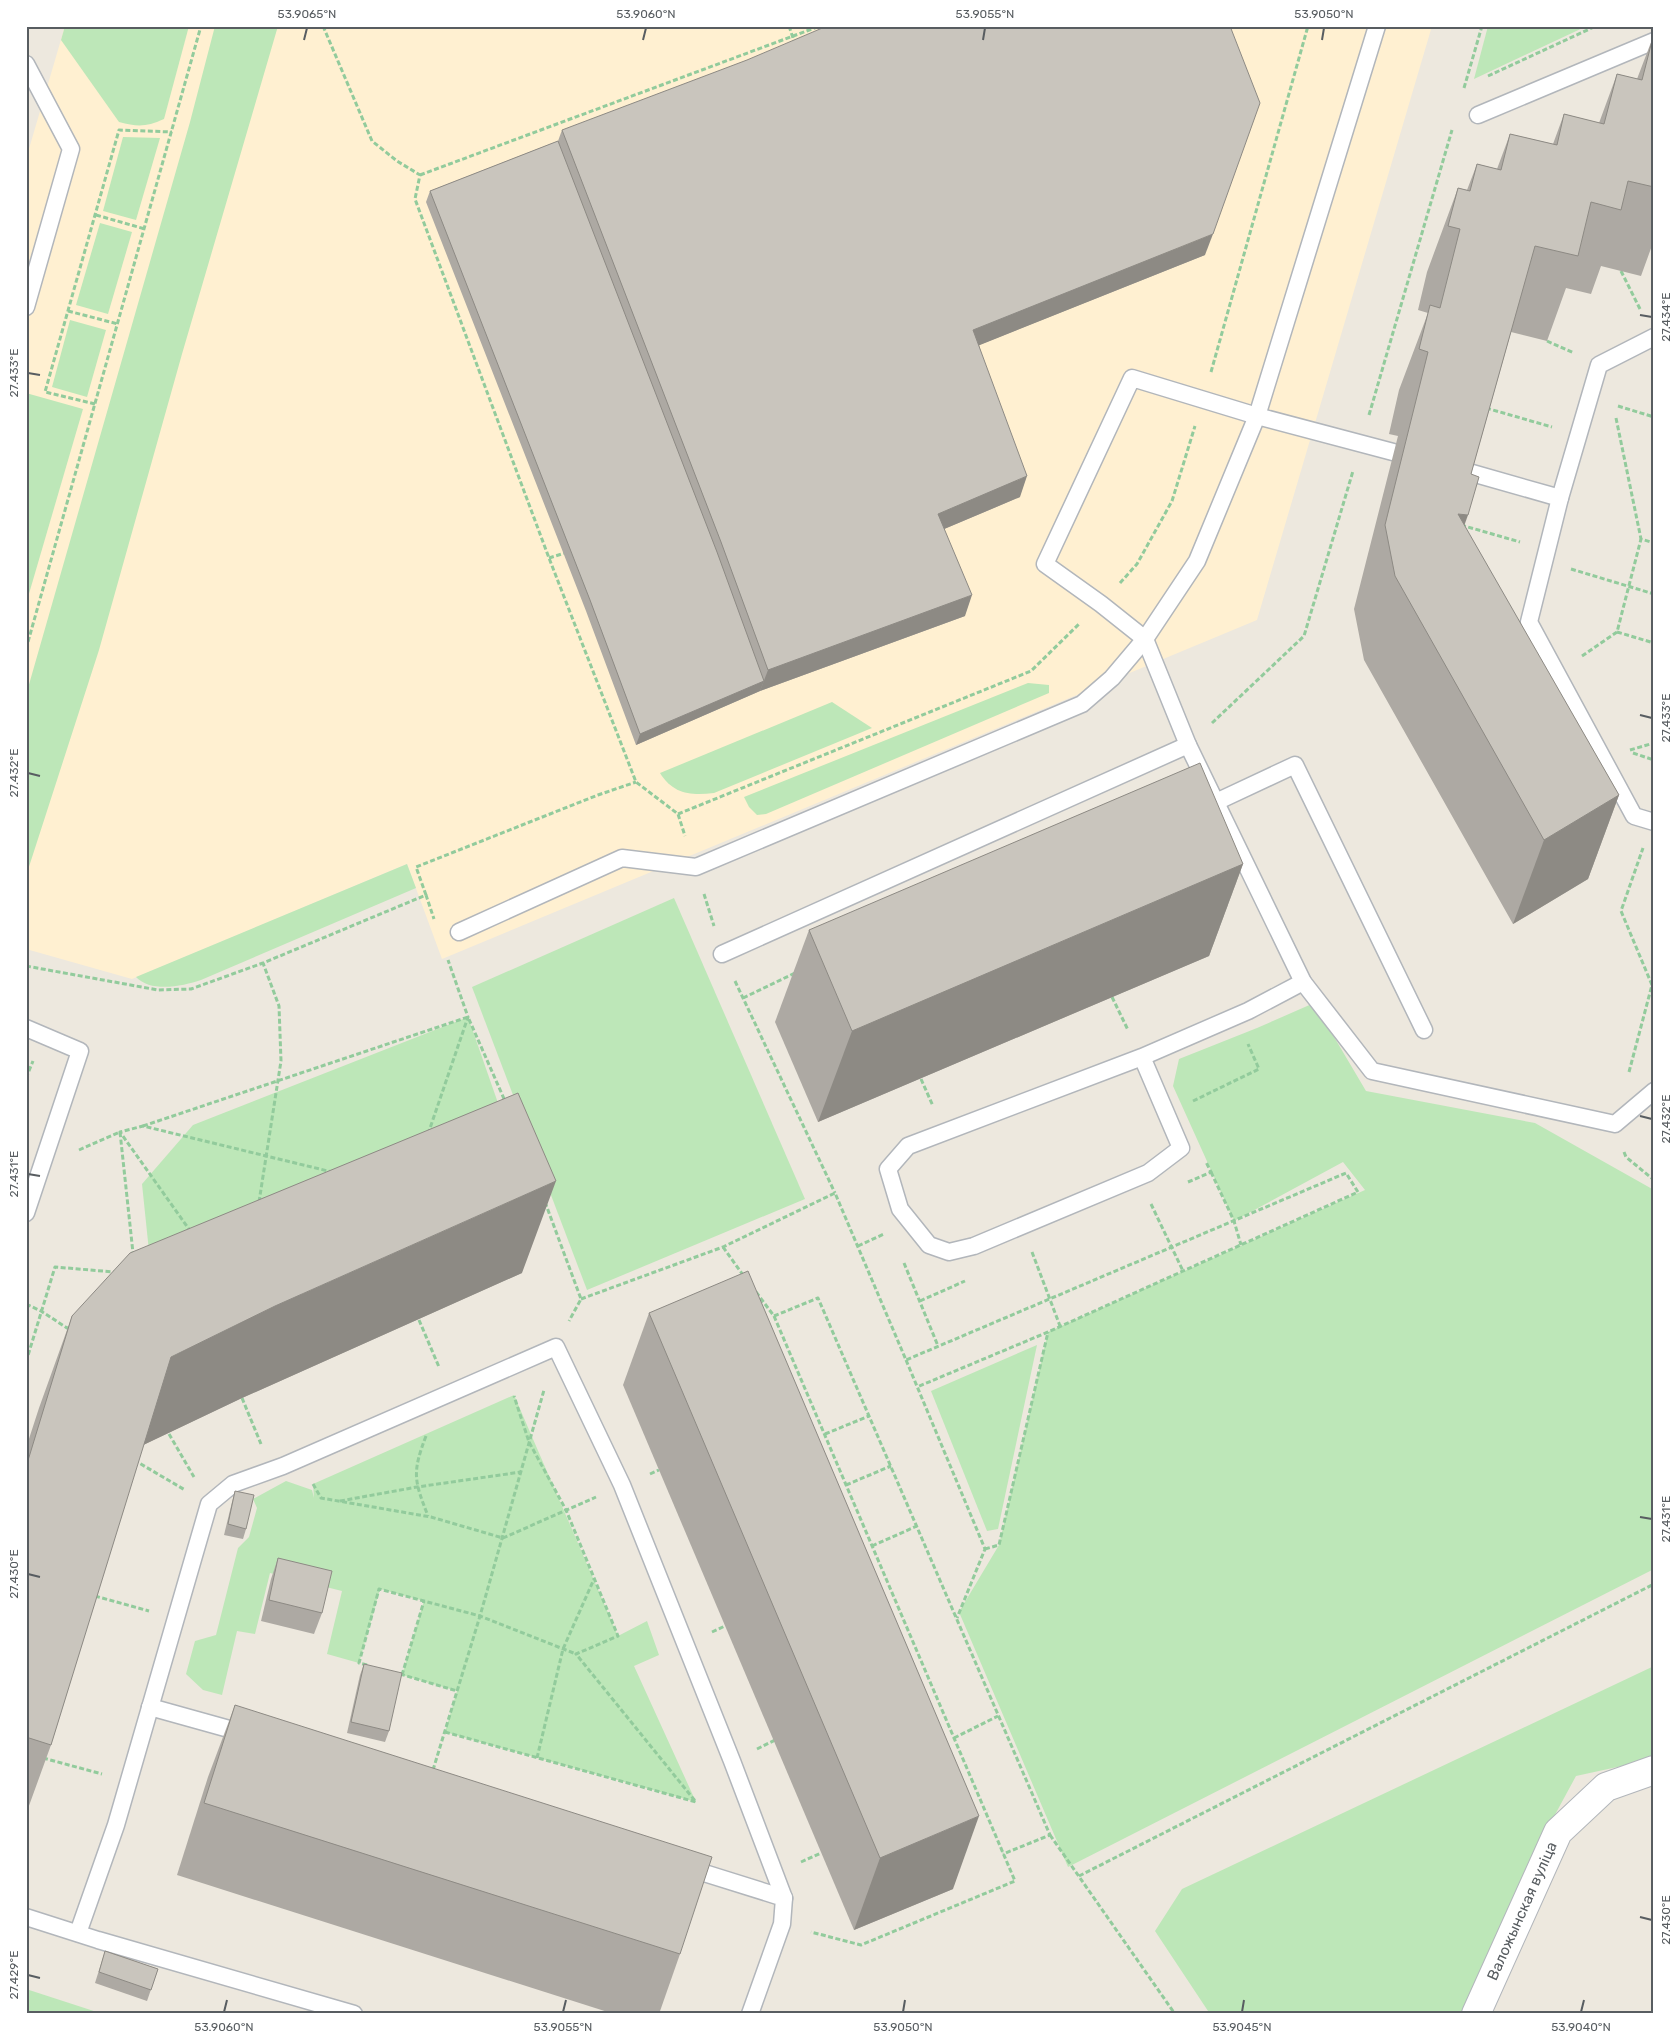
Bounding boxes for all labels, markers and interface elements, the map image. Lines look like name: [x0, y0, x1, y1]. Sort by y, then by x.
text: 53.9065°N: [278, 7, 336, 21]
text: 53.9060°N: [616, 7, 676, 21]
text: 53.9055°N: [956, 7, 1014, 21]
text: 53.9050°N: [1294, 7, 1354, 21]
text: 27.434°E: [1659, 292, 1673, 342]
text: 27.433°E: [7, 348, 21, 398]
text: 27.433°E: [1659, 693, 1673, 743]
text: 27.432°E: [7, 749, 21, 797]
text: 27.432°E: [1659, 1095, 1673, 1143]
text: 27.431°E: [7, 1151, 21, 1197]
text: 27.431°E: [1659, 1496, 1673, 1542]
text: 27.430°E: [7, 1549, 21, 1599]
street label: Валожынская вуліца: [1483, 1839, 1561, 1983]
text: 27.430°E: [1659, 1895, 1673, 1945]
text: 27.429°E: [7, 1951, 21, 1999]
text: 53.9060°N: [194, 2020, 254, 2034]
text: 53.9055°N: [534, 2020, 592, 2034]
text: 53.9050°N: [873, 2020, 933, 2034]
text: 53.9045°N: [1212, 2020, 1272, 2034]
text: 53.9040°N: [1551, 2020, 1611, 2034]

